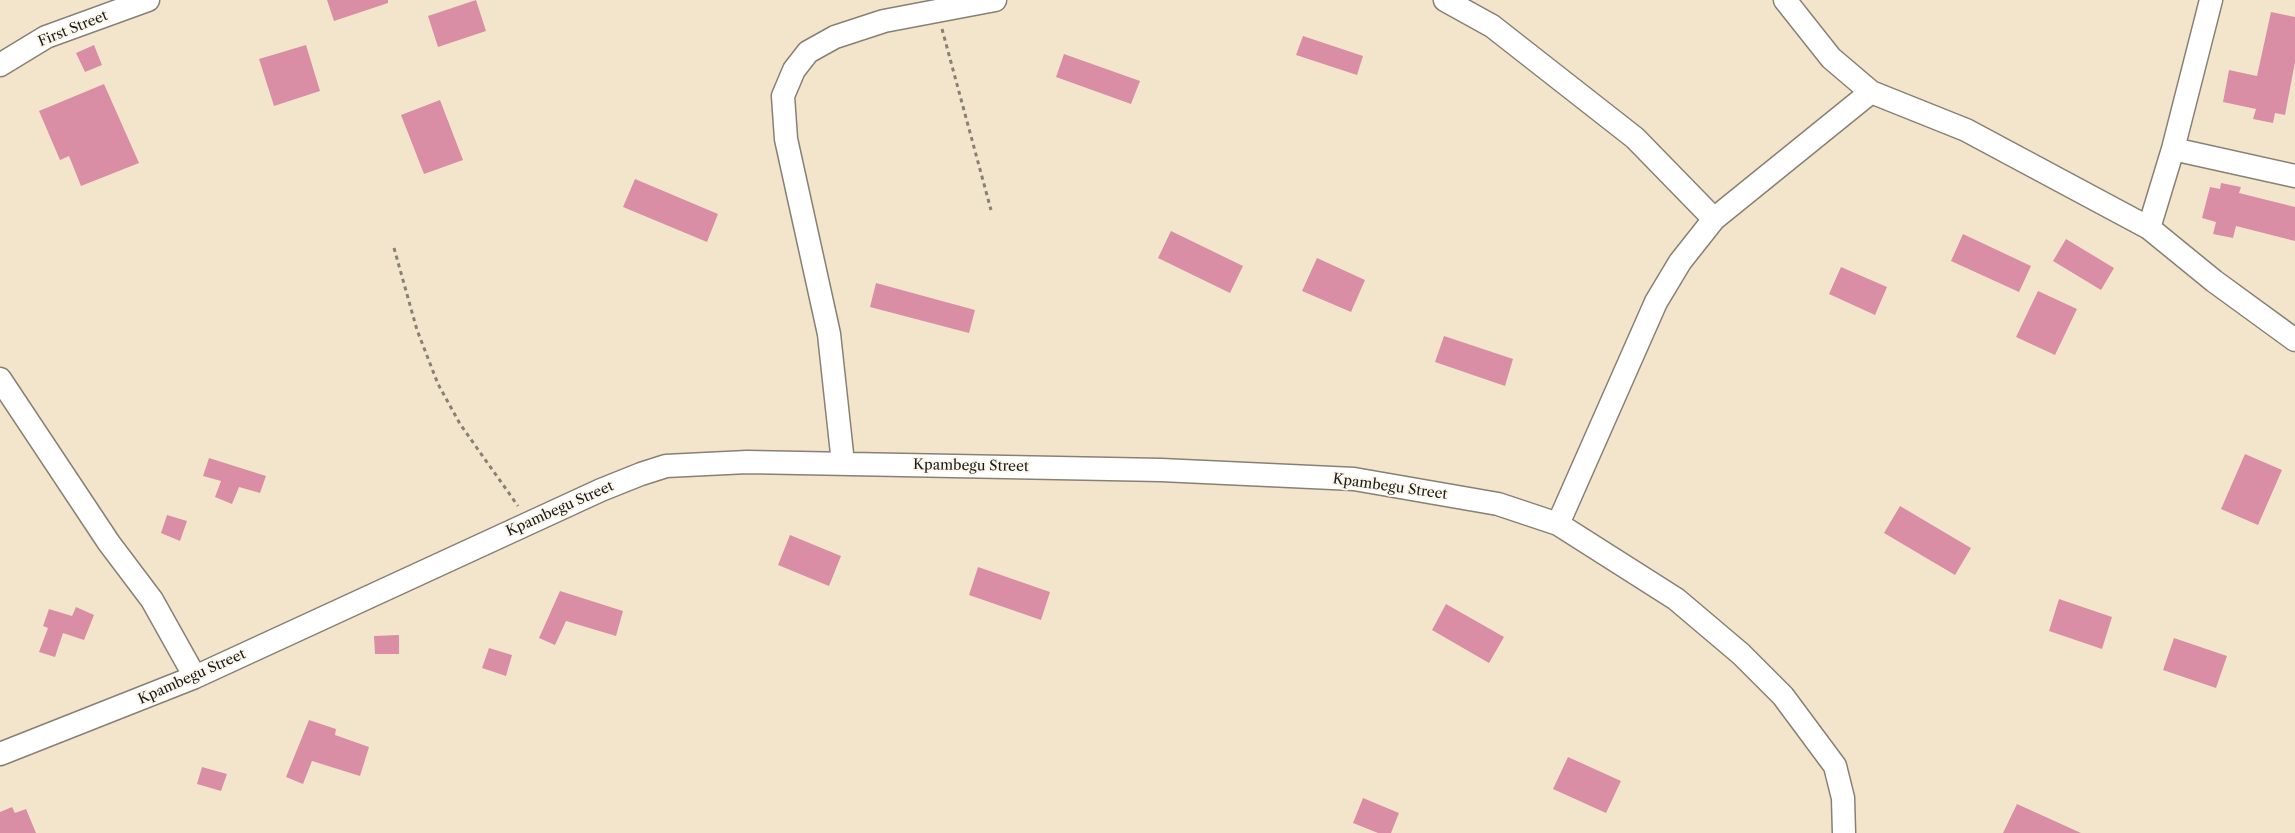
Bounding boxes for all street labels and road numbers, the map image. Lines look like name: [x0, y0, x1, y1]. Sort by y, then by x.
street label: First Street: [36, 7, 110, 51]
street label: Kpambegu Street: [913, 457, 1029, 475]
street label: Kpambegu Street: [1332, 471, 1448, 503]
street label: Kpambegu Street: [504, 478, 616, 540]
street label: Kpambegu Street: [136, 646, 248, 708]

